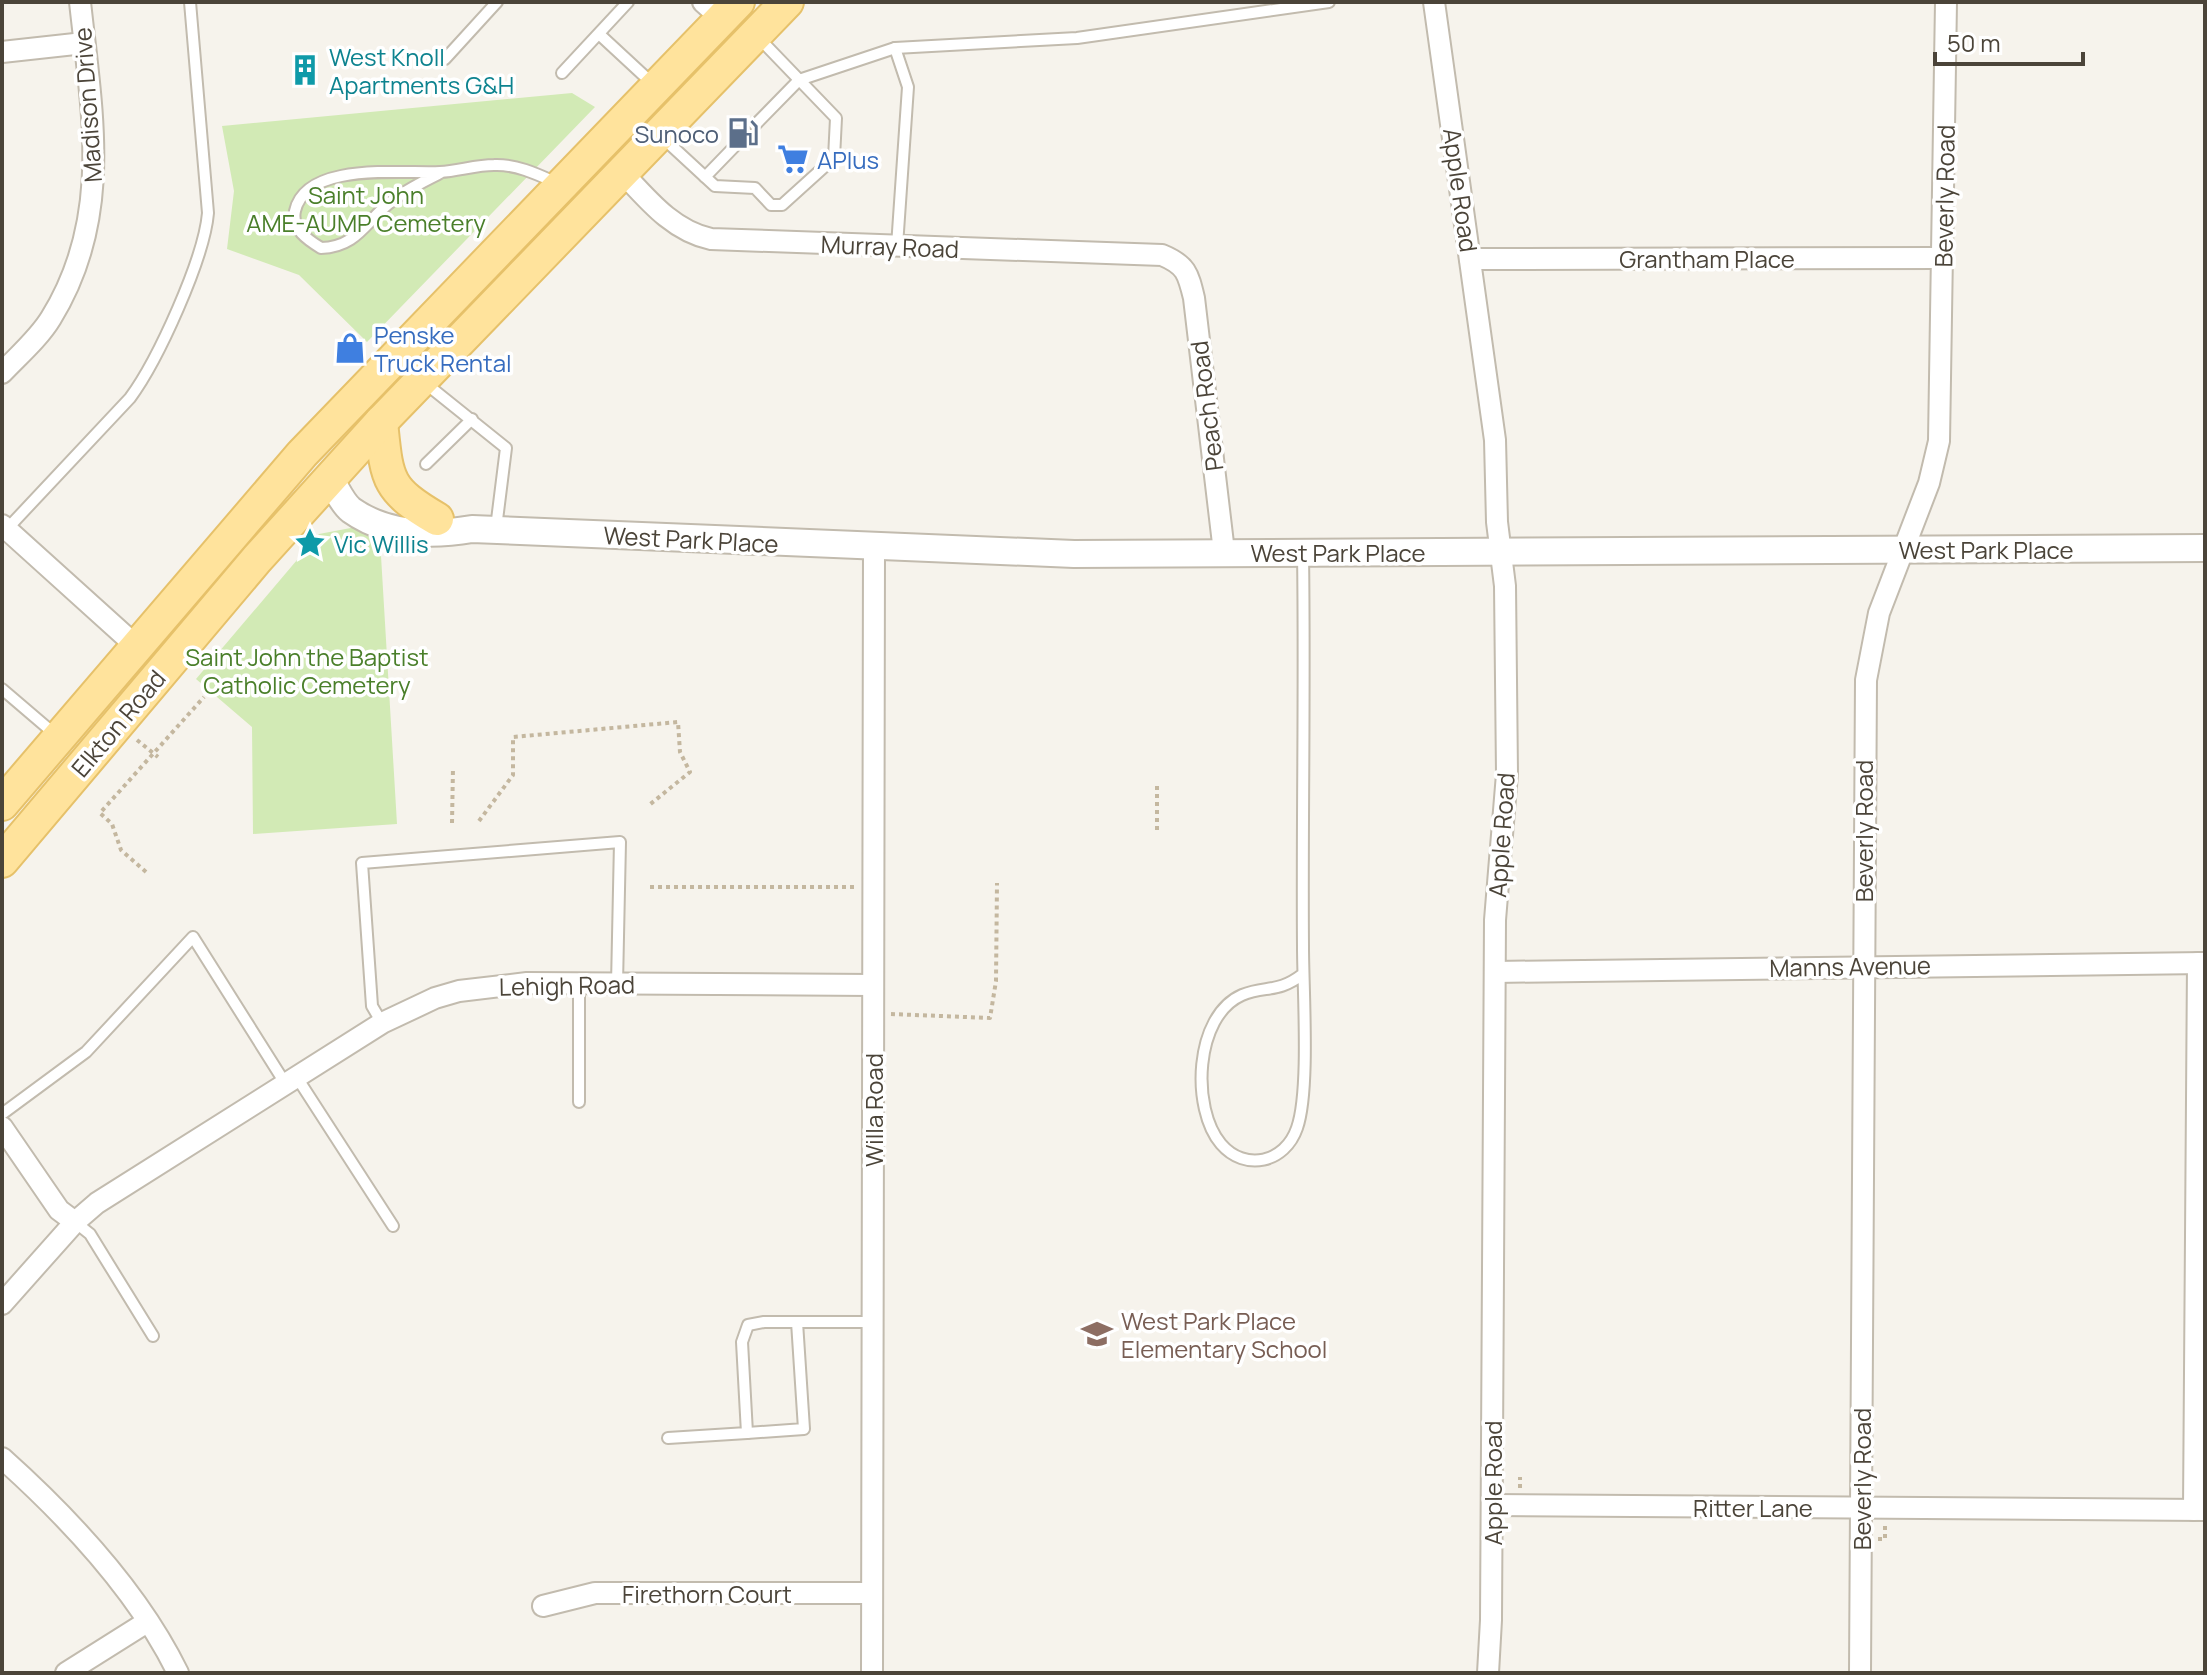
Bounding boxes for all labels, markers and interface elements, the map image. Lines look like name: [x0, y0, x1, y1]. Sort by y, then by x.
scale bar: [1935, 16, 2083, 66]
street label: Madison Drive: [65, 26, 109, 184]
text: 50 m: [1947, 26, 2001, 59]
place label: West Knoll Apartments G&H: [329, 40, 514, 101]
building icon: West Knoll Apartments G&H: [288, 53, 322, 87]
fuel station icon: Sunoco: [726, 116, 760, 150]
place label: Sunoco: [634, 117, 719, 150]
street label: Beverly Road: [1926, 124, 1962, 268]
street label: Apple Road: [1436, 126, 1486, 254]
supermarket icon: APlus: [776, 142, 810, 176]
place label: APlus: [817, 143, 879, 176]
park label: Saint John AME-AUMP Cemetery: [246, 178, 486, 239]
street label: Murray Road: [820, 227, 960, 265]
street label: Grantham Place: [1619, 242, 1795, 275]
place label: Penske Truck Rental: [374, 318, 512, 379]
shop icon: Penske Truck Rental: [333, 331, 367, 365]
street label: Peach Road: [1182, 339, 1230, 473]
street label: West Park Place: [603, 518, 779, 560]
place icon: Vic Willis: [293, 526, 327, 560]
place label: Vic Willis: [334, 527, 429, 560]
street label: West Park Place: [1898, 533, 2074, 566]
street label: West Park Place: [1250, 536, 1426, 569]
park label: Saint John the Baptist Catholic Cemetery: [185, 640, 429, 701]
street label: Elkton Road: [63, 662, 173, 784]
street label: Beverly Road: [1847, 760, 1880, 902]
street label: Apple Road: [1480, 772, 1522, 898]
street label: Manns Avenue: [1769, 948, 1931, 984]
street label: Lehigh Road: [499, 967, 635, 1003]
street label: Willa Road: [857, 1053, 890, 1167]
place label: West Park Place Elementary School: [1121, 1304, 1327, 1365]
school or university icon: West Park Place Elementary School: [1080, 1317, 1114, 1351]
street label: Beverly Road: [1845, 1408, 1878, 1550]
street label: Apple Road: [1476, 1421, 1509, 1545]
street label: Ritter Lane: [1693, 1491, 1813, 1524]
street label: Firethorn Court: [622, 1577, 792, 1610]

